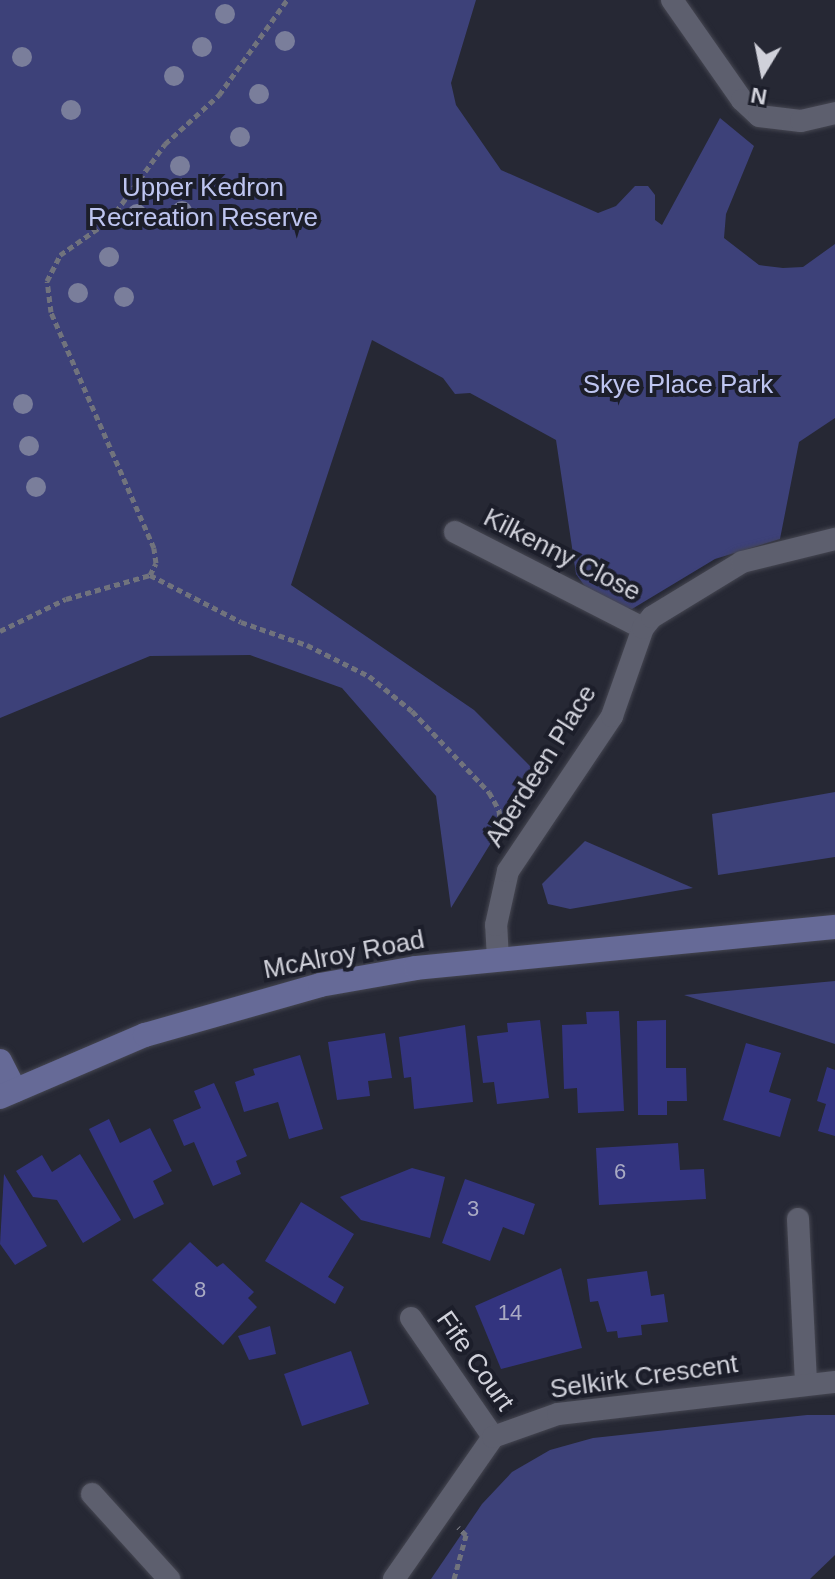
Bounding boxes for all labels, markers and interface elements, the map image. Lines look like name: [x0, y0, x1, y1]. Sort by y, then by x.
north arrow: [723, 32, 803, 112]
text: N: [749, 82, 769, 110]
park label: Upper Kedron Recreation Reserve: [88, 172, 318, 234]
park label: Skye Place Park: [583, 369, 773, 401]
street label: Kilkenny Close: [478, 502, 646, 608]
street label: Aberdeen Place: [479, 679, 603, 853]
street label: McAlroy Road: [261, 924, 427, 986]
house number: 6: [614, 1159, 626, 1185]
house number: 3: [467, 1196, 479, 1222]
house number: 8: [194, 1277, 206, 1303]
house number: 14: [498, 1300, 522, 1326]
street label: Fife Court: [429, 1305, 521, 1417]
street label: Selkirk Crescent: [548, 1348, 740, 1406]

